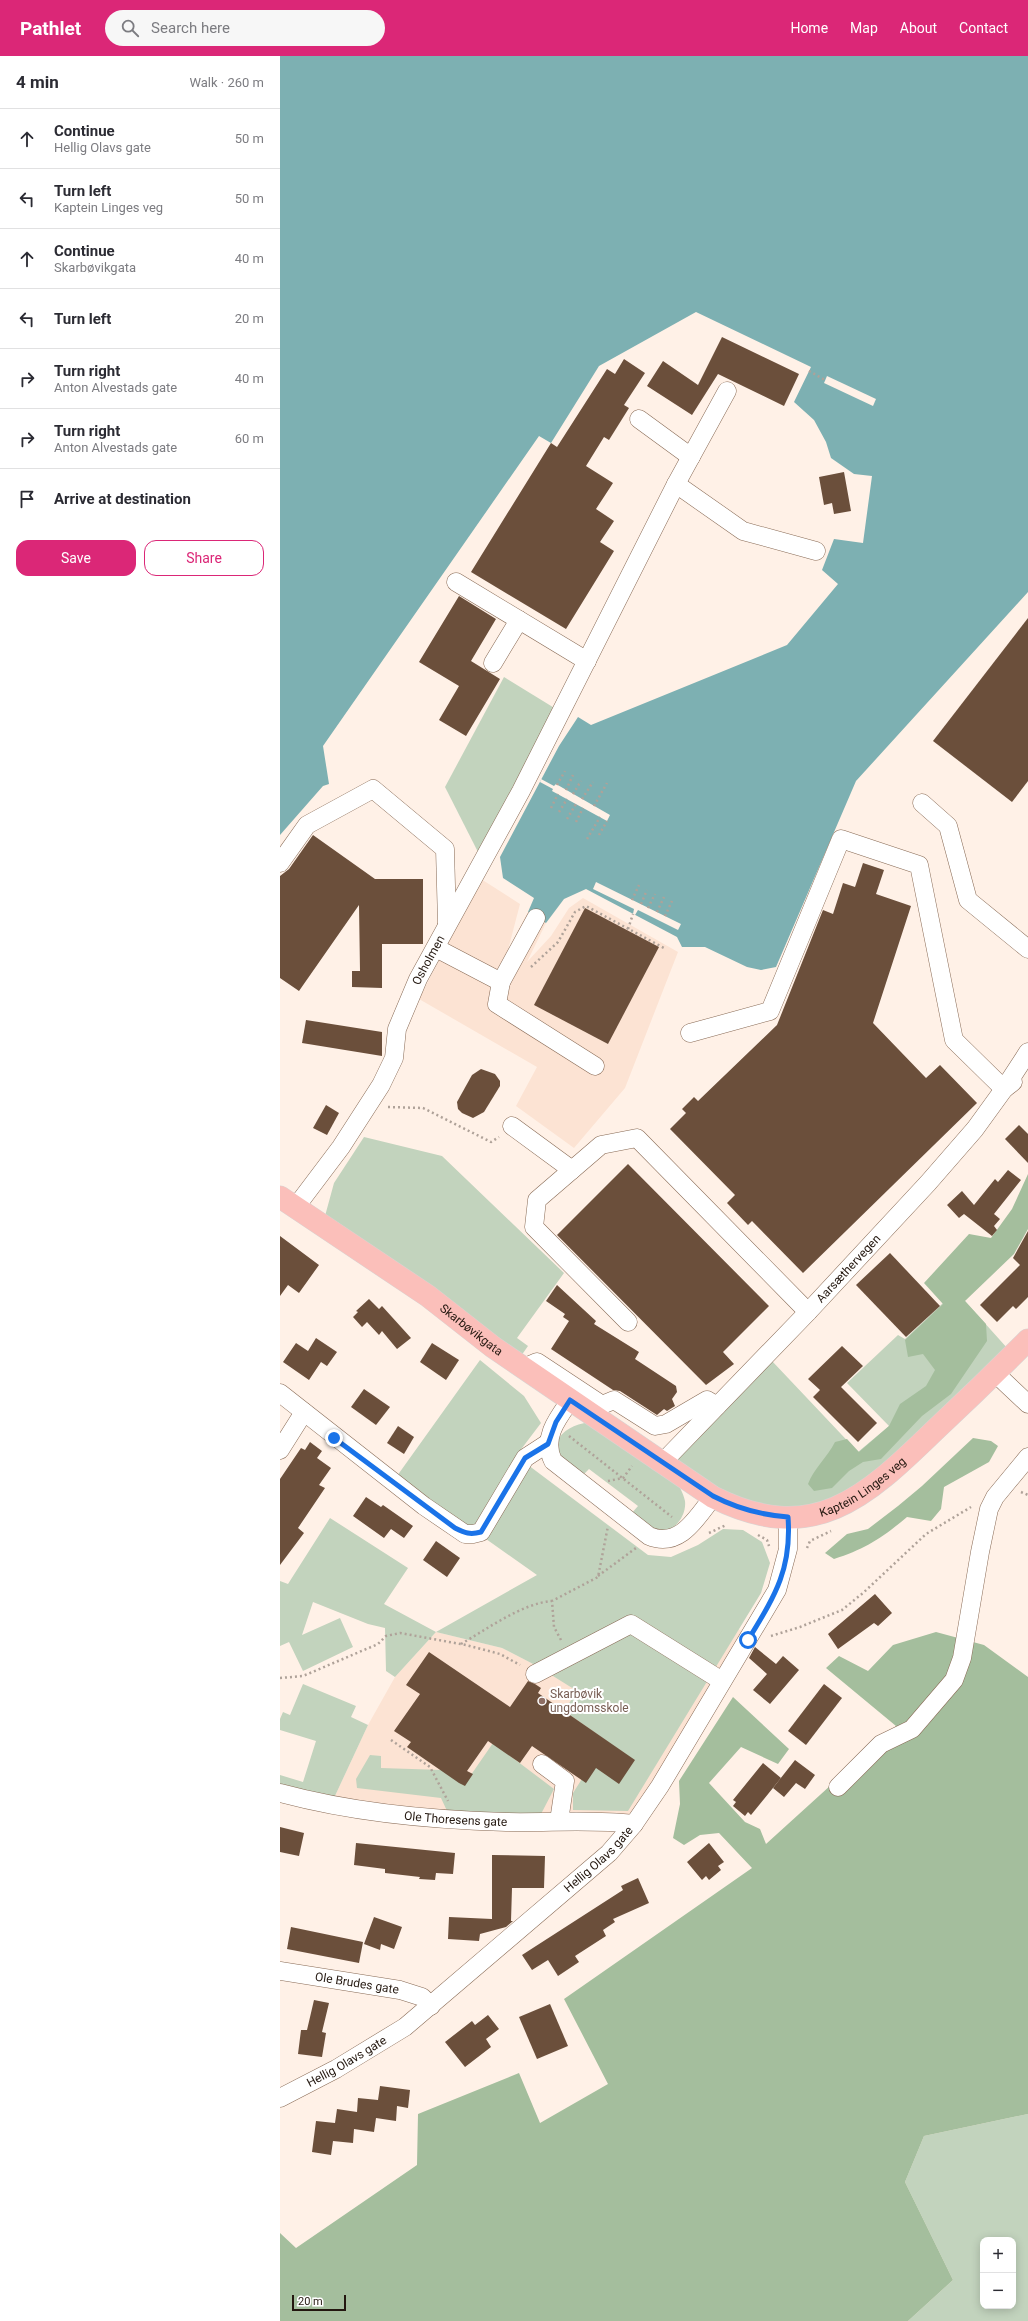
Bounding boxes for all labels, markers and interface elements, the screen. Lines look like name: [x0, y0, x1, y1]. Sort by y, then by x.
search box: [105, 10, 385, 46]
text: Pathlet: [20, 17, 81, 40]
icon: search: [119, 17, 141, 39]
text: Search here: [151, 19, 230, 37]
text: Home: [790, 20, 828, 36]
text: Map: [850, 20, 878, 36]
text: About: [900, 20, 937, 36]
text: Contact: [959, 20, 1008, 36]
text: 4 min: [16, 72, 59, 92]
text: Walk · 260 m: [189, 75, 264, 90]
text: Continue: [54, 122, 115, 140]
icon: ahead: [16, 128, 38, 150]
text: 50 m: [235, 131, 264, 146]
text: Hellig Olavs gate: [54, 140, 151, 155]
text: Turn left: [54, 182, 111, 200]
icon: left: [16, 188, 38, 210]
text: 50 m: [235, 191, 264, 206]
text: Kaptein Linges veg: [54, 200, 163, 215]
text: Continue: [54, 242, 115, 260]
icon: ahead: [16, 248, 38, 270]
text: 40 m: [235, 251, 264, 266]
text: Skarbøvikgata: [54, 260, 136, 275]
icon: left: [16, 308, 38, 330]
text: Turn left: [54, 310, 111, 328]
text: 20 m: [235, 311, 264, 326]
text: Turn right: [54, 362, 120, 380]
icon: right: [16, 368, 38, 390]
text: 40 m: [235, 371, 264, 386]
text: Anton Alvestads gate: [54, 380, 177, 395]
text: Turn right: [54, 422, 120, 440]
icon: right: [16, 428, 38, 450]
text: 60 m: [235, 431, 264, 446]
text: Anton Alvestads gate: [54, 440, 177, 455]
icon: arrive: [16, 488, 38, 510]
text: Arrive at destination: [54, 490, 191, 508]
button: Save: [16, 540, 136, 576]
button: Share: [144, 540, 264, 576]
street label: Osholmen: [409, 933, 448, 987]
street label: Aarsæthervegen: [813, 1232, 883, 1305]
street label: Skarbøvikgata: [437, 1301, 505, 1359]
route end: [325, 1429, 343, 1447]
street label: Kaptein Linges veg: [818, 1454, 909, 1520]
route start: [739, 1631, 757, 1649]
place label: Skarbøvik ungdomsskole: [550, 1687, 629, 1715]
marker: Skarbøvik ungdomsskole: [537, 1696, 547, 1706]
street label: Ole Thoresens gate: [403, 1809, 507, 1829]
street label: Hellig Olavs gate: [561, 1824, 636, 1895]
street label: Ole Brudes gate: [314, 1970, 400, 1997]
street label: Hellig Olavs gate: [304, 2033, 389, 2090]
map controls: [980, 2237, 1016, 2309]
button: +: [980, 2237, 1016, 2273]
button: −: [980, 2273, 1016, 2309]
scale bar: [292, 2293, 346, 2312]
text: 20 m: [298, 2295, 323, 2308]

